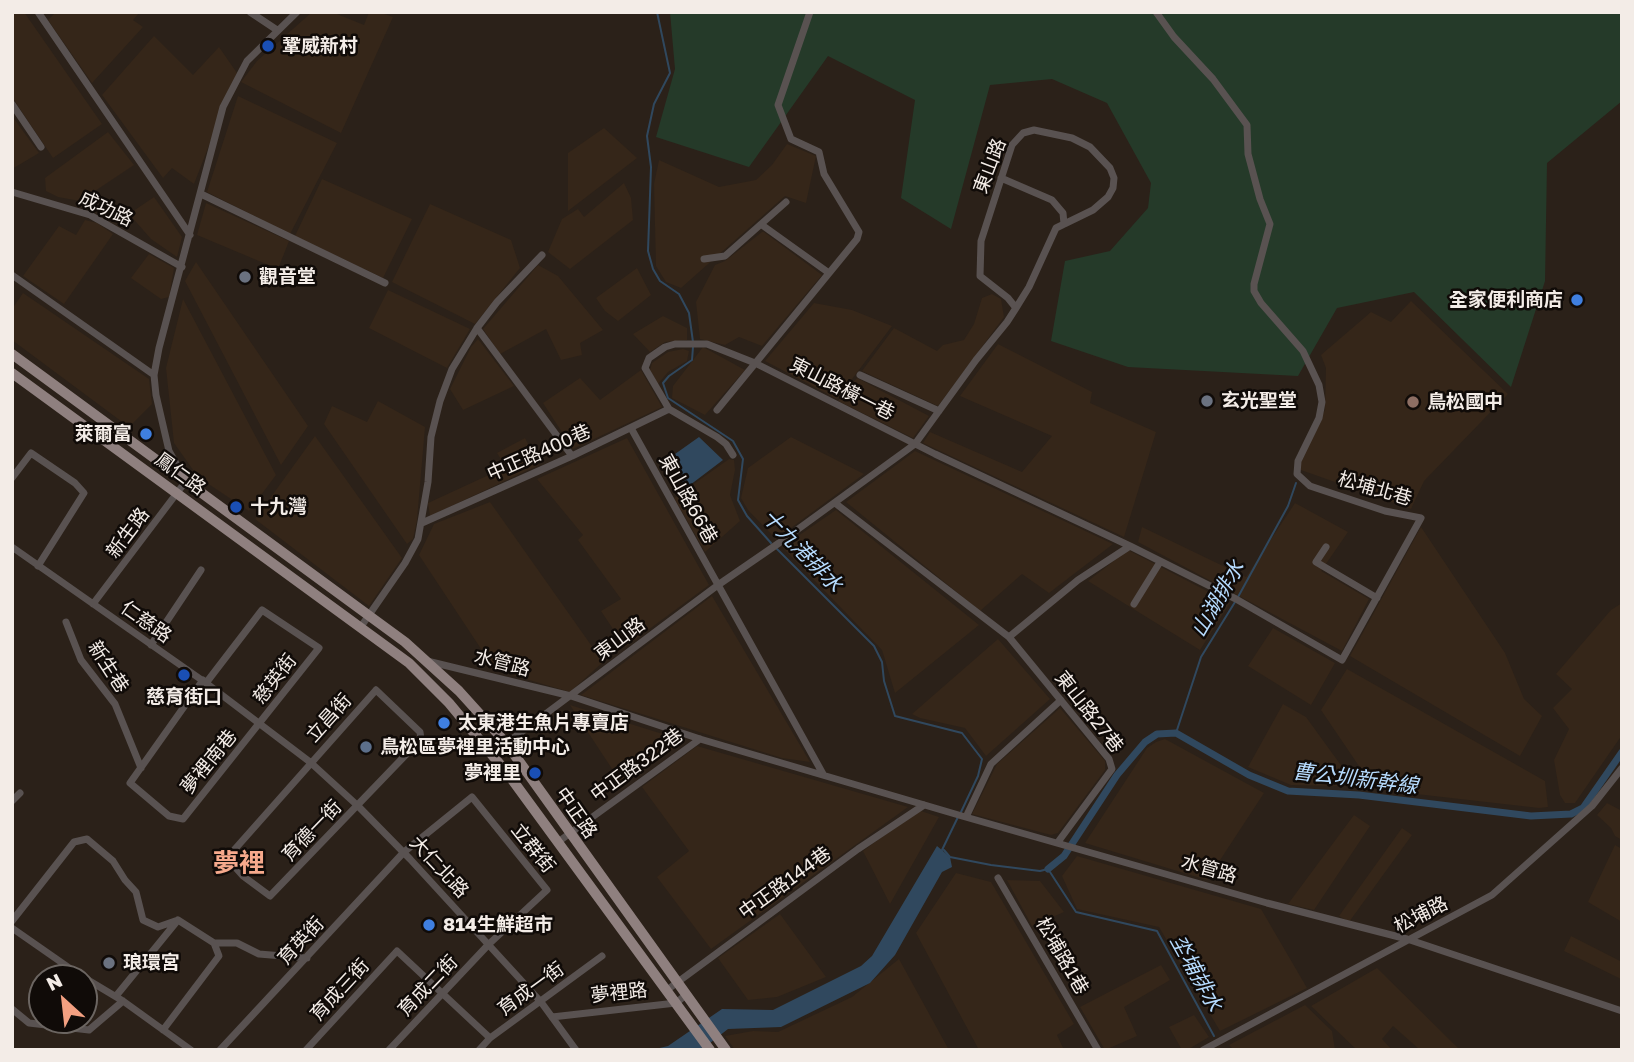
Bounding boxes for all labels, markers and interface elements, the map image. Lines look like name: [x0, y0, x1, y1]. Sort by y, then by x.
place label: 鞏威新村: [282, 35, 358, 57]
marker: 鞏威新村: [260, 38, 276, 54]
street label: 東山路: [969, 135, 1011, 197]
street label: 成功路: [75, 187, 137, 231]
place label: 觀音堂: [259, 266, 316, 288]
marker: 觀音堂: [237, 269, 253, 285]
place label: 全家便利商店: [1449, 289, 1563, 311]
marker: 全家便利商店: [1569, 292, 1585, 308]
street label: 東山路橫一巷: [786, 353, 898, 425]
place label: 玄光聖堂: [1221, 390, 1297, 412]
place label: 鳥松國中: [1427, 391, 1503, 413]
marker: 玄光聖堂: [1199, 393, 1215, 409]
marker: 鳥松國中: [1405, 394, 1421, 410]
street label: 中正路400巷: [484, 420, 594, 486]
place label: 萊爾富: [75, 423, 132, 445]
marker: 萊爾富: [138, 426, 154, 442]
street label: 鳳仁路: [150, 448, 210, 500]
street label: 東山路66巷: [654, 450, 722, 548]
street label: 松埔北巷: [1335, 468, 1415, 510]
place label: 十九灣: [250, 496, 307, 518]
marker: 十九灣: [228, 499, 244, 515]
street label: 新生路: [102, 503, 154, 563]
water label: 十九港排水: [756, 504, 848, 598]
water label: 山湖排水: [1186, 556, 1250, 642]
street label: 仁慈路: [116, 596, 176, 648]
street label: 東山路: [590, 613, 650, 665]
street label: 新生巷: [83, 637, 133, 697]
street label: 水管路: [472, 645, 532, 681]
street label: 慈英街: [248, 650, 302, 708]
marker: 慈育街口: [176, 667, 192, 683]
street label: 東山路27巷: [1050, 667, 1128, 757]
place label: 慈育街口: [146, 686, 222, 708]
street label: 立昌街: [301, 689, 357, 747]
place label: 太東港生魚片專賣店: [458, 712, 629, 734]
marker: 太東港生魚片專賣店: [436, 715, 452, 731]
street label: 中正路322巷: [586, 724, 688, 806]
street label: 夢裡南巷: [176, 725, 242, 799]
place label: 鳥松區夢裡里活動中心: [380, 736, 570, 758]
marker: 鳥松區夢裡里活動中心: [358, 739, 374, 755]
water label: 曹公圳新幹線: [1291, 759, 1419, 799]
place label: 夢裡里: [464, 762, 521, 784]
marker: 夢裡里: [527, 765, 543, 781]
street label: 中正路: [550, 783, 602, 843]
street label: 育德一街: [277, 796, 347, 866]
street label: 立群街: [506, 819, 560, 877]
street label: 大仁北路: [405, 831, 473, 903]
street label: 中正路144巷: [734, 842, 836, 924]
district label: 夢裡: [213, 848, 265, 880]
street label: 水管路: [1178, 850, 1240, 888]
street label: 松埔路: [1390, 892, 1452, 938]
street label: 育英街: [273, 912, 329, 970]
street label: 松埔路1巷: [1031, 913, 1093, 999]
place label: 814生鮮超市: [443, 914, 553, 936]
marker: 814生鮮超市: [421, 917, 437, 933]
water label: 坔埔排水: [1165, 930, 1227, 1016]
street label: 育成二街: [393, 951, 463, 1021]
place label: 琅環宮: [123, 952, 180, 974]
street label: 育成三街: [306, 954, 374, 1026]
marker: 琅環宮: [101, 955, 117, 971]
street label: 育成一街: [494, 957, 568, 1021]
north arrow: [28, 964, 98, 1034]
text: N: [42, 968, 66, 995]
street label: 夢裡路: [589, 979, 649, 1007]

